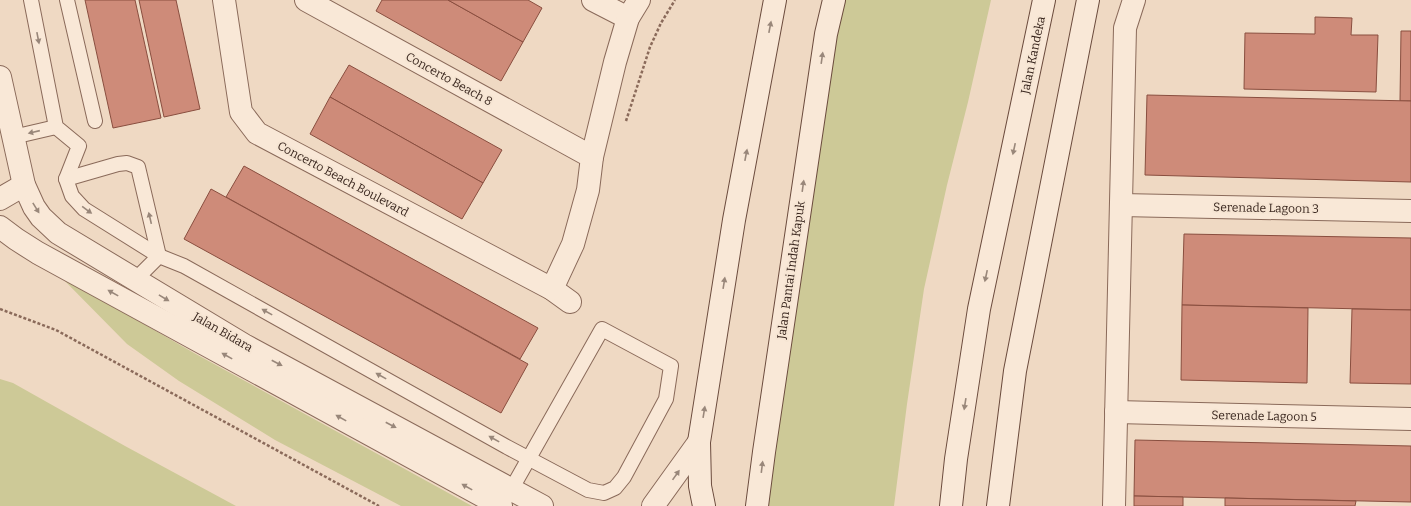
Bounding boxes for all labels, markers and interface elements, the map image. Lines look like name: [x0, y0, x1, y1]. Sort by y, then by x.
street label: Jalan Kandeka: [1018, 14, 1048, 96]
one-way arrow: [767, 21, 773, 34]
one-way arrow: [36, 32, 42, 44]
street label: Concerto Beach 8: [403, 49, 495, 109]
one-way arrow: [819, 52, 825, 64]
one-way arrow: [28, 129, 40, 135]
street label: Concerto Beach Boulevard: [275, 138, 411, 220]
one-way arrow: [1010, 143, 1016, 155]
one-way arrow: [743, 149, 749, 161]
one-way arrow: [800, 180, 806, 192]
street label: Jalan Pantai Indah Kapuk: [774, 200, 808, 341]
street label: Serenade Lagoon 3: [1213, 200, 1319, 216]
one-way arrow: [32, 202, 39, 214]
one-way arrow: [82, 206, 93, 214]
one-way arrow: [146, 211, 152, 224]
one-way arrow: [983, 270, 989, 282]
one-way arrow: [721, 277, 727, 289]
one-way arrow: [107, 290, 118, 296]
one-way arrow: [158, 294, 170, 301]
street label: Jalan Bidara: [190, 309, 256, 355]
one-way arrow: [261, 309, 273, 316]
one-way arrow: [221, 352, 232, 359]
one-way arrow: [271, 360, 283, 366]
one-way arrow: [375, 373, 386, 379]
one-way arrow: [962, 398, 968, 410]
one-way arrow: [701, 406, 707, 418]
street label: Serenade Lagoon 5: [1211, 408, 1317, 424]
one-way arrow: [335, 415, 346, 421]
one-way arrow: [385, 422, 397, 428]
one-way arrow: [488, 436, 500, 443]
one-way arrow: [759, 461, 765, 473]
one-way arrow: [672, 470, 680, 480]
one-way arrow: [461, 484, 473, 491]

